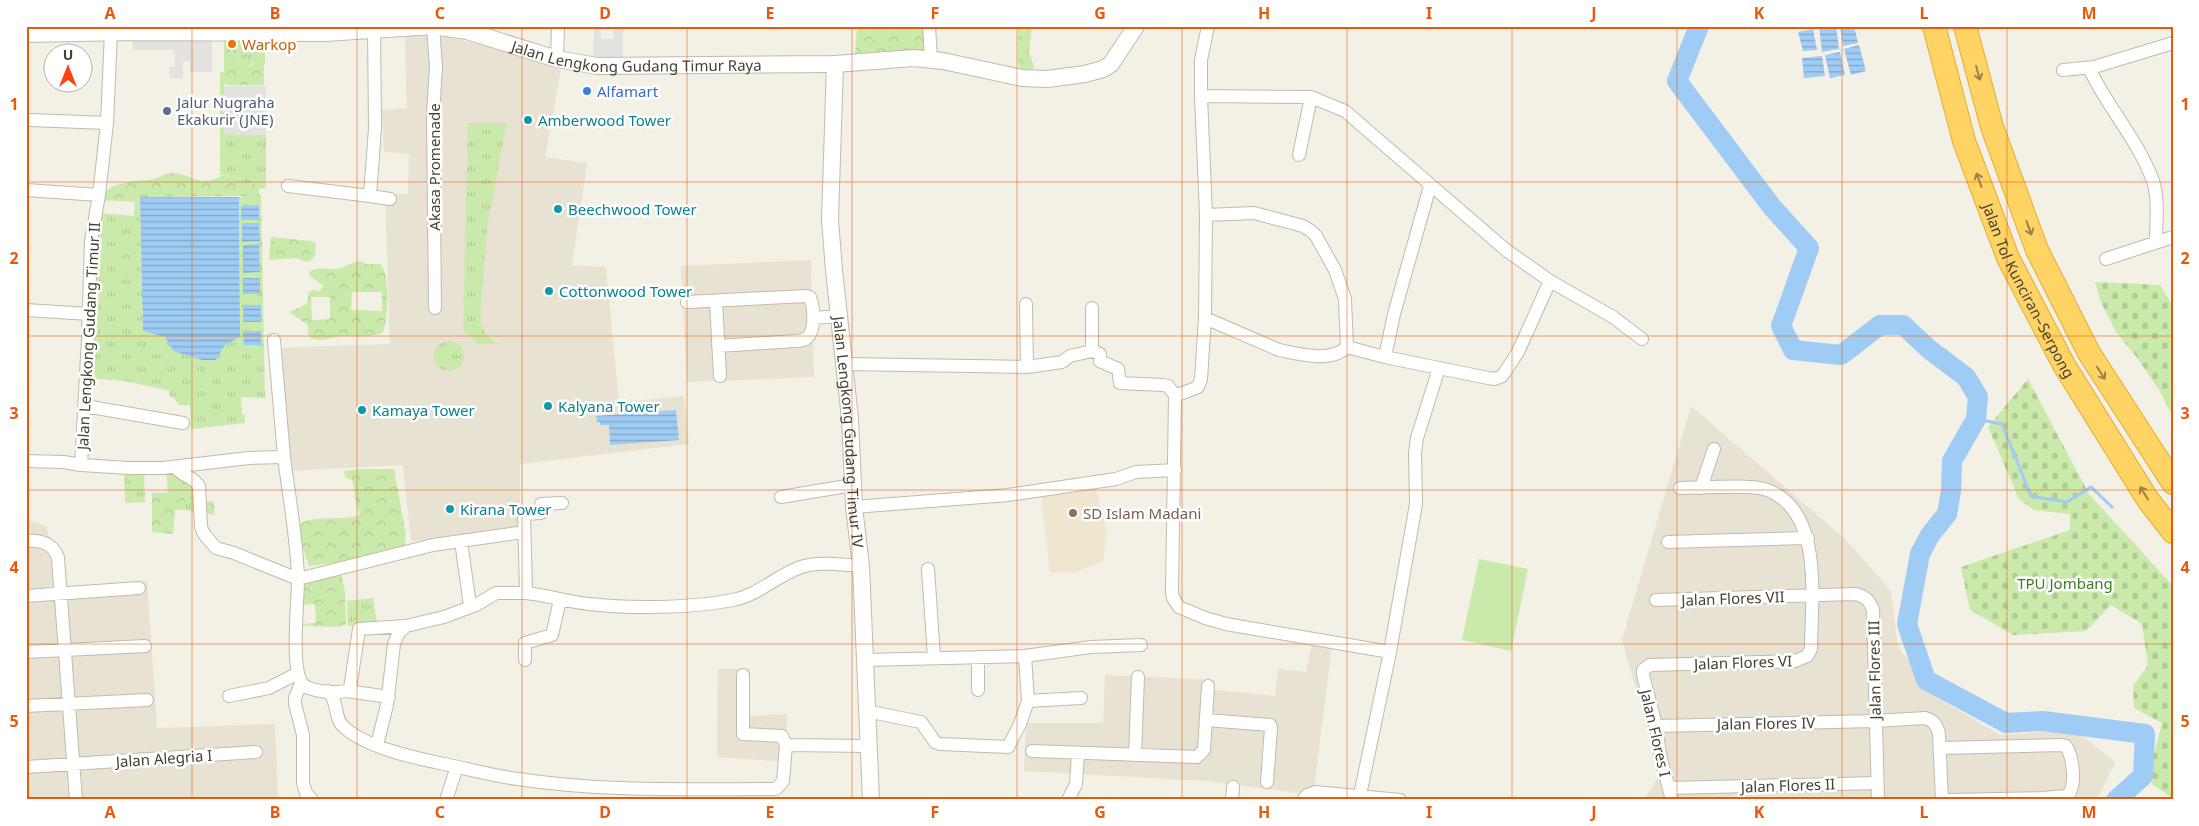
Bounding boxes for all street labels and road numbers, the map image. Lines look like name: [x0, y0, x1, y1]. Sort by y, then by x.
street label: Jalan Lengkong Gudang Timur Raya: [507, 35, 762, 76]
street label: Akasa Promenade: [424, 103, 444, 231]
street label: Jalan Tol Kunciran–Serpong: [1978, 198, 2080, 382]
street label: Jalan Lengkong Gudang Timur II: [72, 222, 104, 452]
street label: Jalan Lengkong Gudang Timur IV: [829, 313, 869, 549]
street label: Jalan Flores VII: [1679, 586, 1785, 610]
street label: Jalan Flores III: [1863, 620, 1885, 722]
street label: Jalan Flores VI: [1692, 650, 1792, 674]
street label: Jalan Flores I: [1636, 685, 1676, 779]
street label: Jalan Flores IV: [1715, 712, 1815, 734]
street label: Jalan Alegria I: [113, 745, 213, 771]
street label: Jalan Flores II: [1739, 773, 1835, 797]

